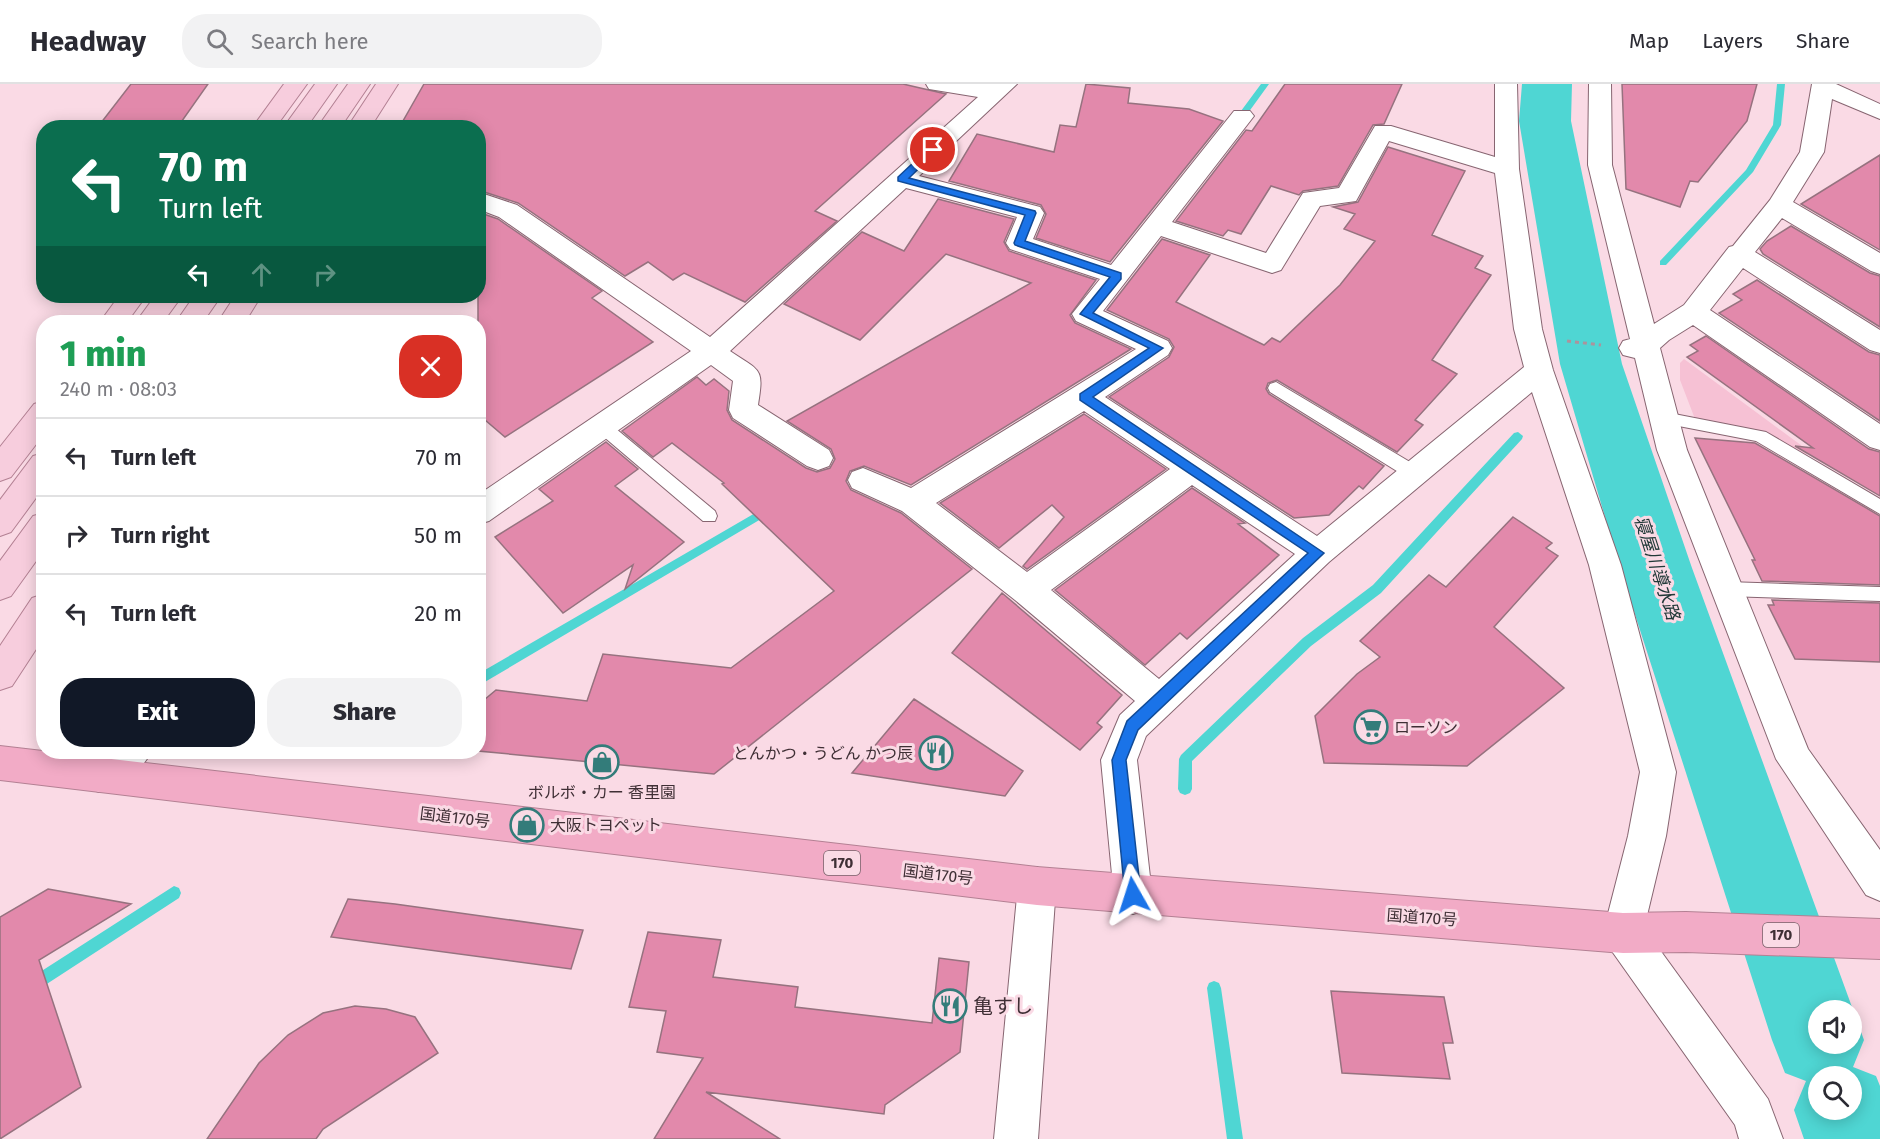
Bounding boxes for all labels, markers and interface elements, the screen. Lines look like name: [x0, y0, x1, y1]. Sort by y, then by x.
search box: [182, 14, 602, 68]
text: Headway: [30, 25, 146, 58]
icon: search: [203, 25, 236, 58]
text: Search here: [251, 28, 369, 55]
text: Map: [1629, 28, 1669, 54]
text: Layers: [1702, 28, 1763, 54]
text: Share: [1796, 28, 1850, 54]
pin: [907, 124, 958, 175]
icon: arrive: [916, 133, 949, 166]
text: 70 m: [159, 142, 248, 192]
icon: left: [60, 144, 138, 222]
text: Turn left: [159, 193, 262, 225]
icon: left: [182, 258, 215, 291]
icon: ahead: [245, 258, 278, 291]
icon: right: [308, 258, 341, 291]
text: 1 min: [60, 332, 146, 376]
button: close: [399, 335, 462, 398]
text: 240 m · 08:03: [60, 377, 177, 401]
icon: left: [60, 441, 93, 474]
text: Turn left: [111, 444, 196, 471]
text: 70 m: [416, 444, 462, 471]
water label: 寝屋川導水路: [1630, 513, 1685, 625]
icon: right: [60, 519, 93, 552]
text: Turn right: [111, 522, 210, 549]
text: 50 m: [414, 522, 462, 549]
icon: left: [60, 597, 93, 630]
text: Turn left: [111, 600, 196, 627]
text: 20 m: [414, 600, 462, 627]
button: Exit: [60, 678, 255, 747]
button: Share: [267, 678, 462, 747]
supermarket icon: ローソン: [1353, 709, 1389, 745]
place label: ローソン: [1394, 718, 1458, 737]
restaurant icon: とんかつ・うどん かつ辰: [918, 735, 954, 771]
shop icon: ボルボ・カー 香里園: [584, 744, 620, 780]
place label: とんかつ・うどん かつ辰: [733, 744, 913, 763]
place label: ボルボ・カー 香里園: [528, 783, 676, 802]
street label: 国道170号: [419, 804, 491, 831]
shop icon: 大阪トヨペット: [509, 807, 545, 843]
place label: 大阪トヨペット: [550, 816, 662, 835]
road number: 170: [824, 851, 860, 875]
street label: 国道170号: [902, 861, 974, 888]
position arrow: [1101, 863, 1165, 927]
street label: 国道170号: [1386, 906, 1458, 929]
road number: 170: [1763, 923, 1799, 947]
restaurant icon: 亀すし: [932, 988, 968, 1024]
place label: 亀すし: [973, 994, 1033, 1018]
map controls: [1808, 1000, 1862, 1120]
button: sound: [1808, 1000, 1862, 1054]
button: search: [1808, 1066, 1862, 1120]

